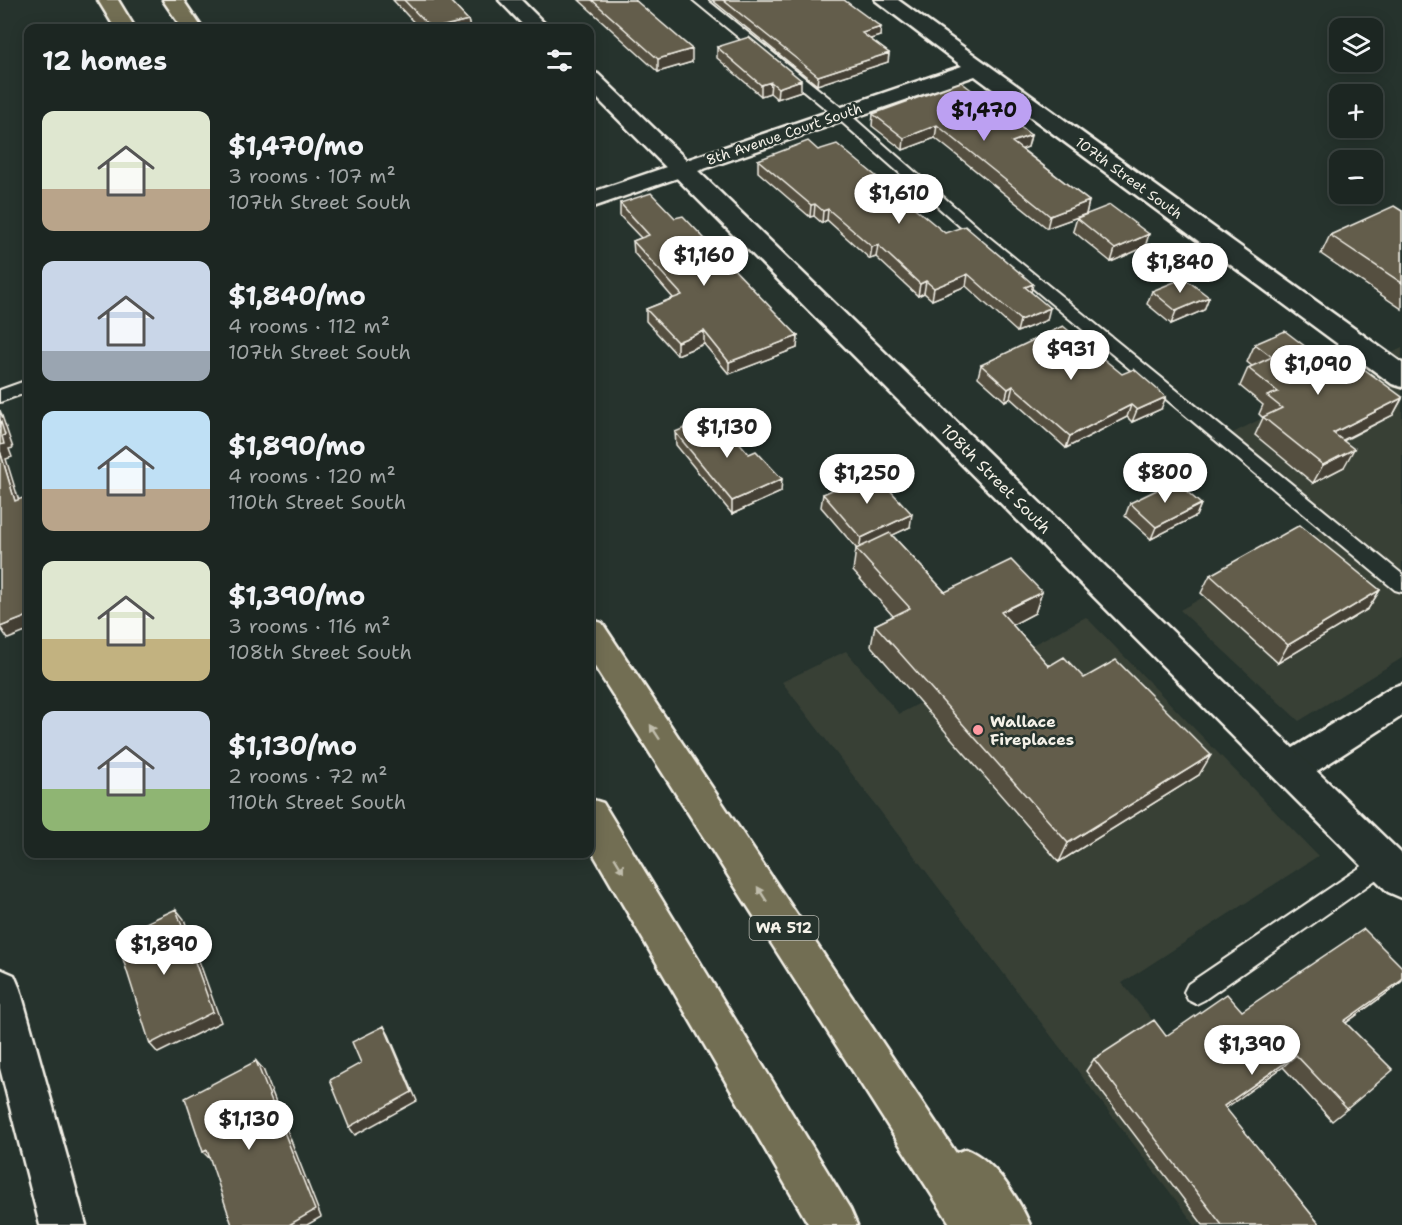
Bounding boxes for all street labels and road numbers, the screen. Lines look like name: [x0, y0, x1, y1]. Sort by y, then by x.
street label: 8th Avenue Court South: [704, 99, 864, 169]
street label: 107th Street South: [1072, 133, 1186, 223]
street label: 108th Street South: [937, 420, 1055, 538]
road number: WA 512: [750, 916, 818, 940]

